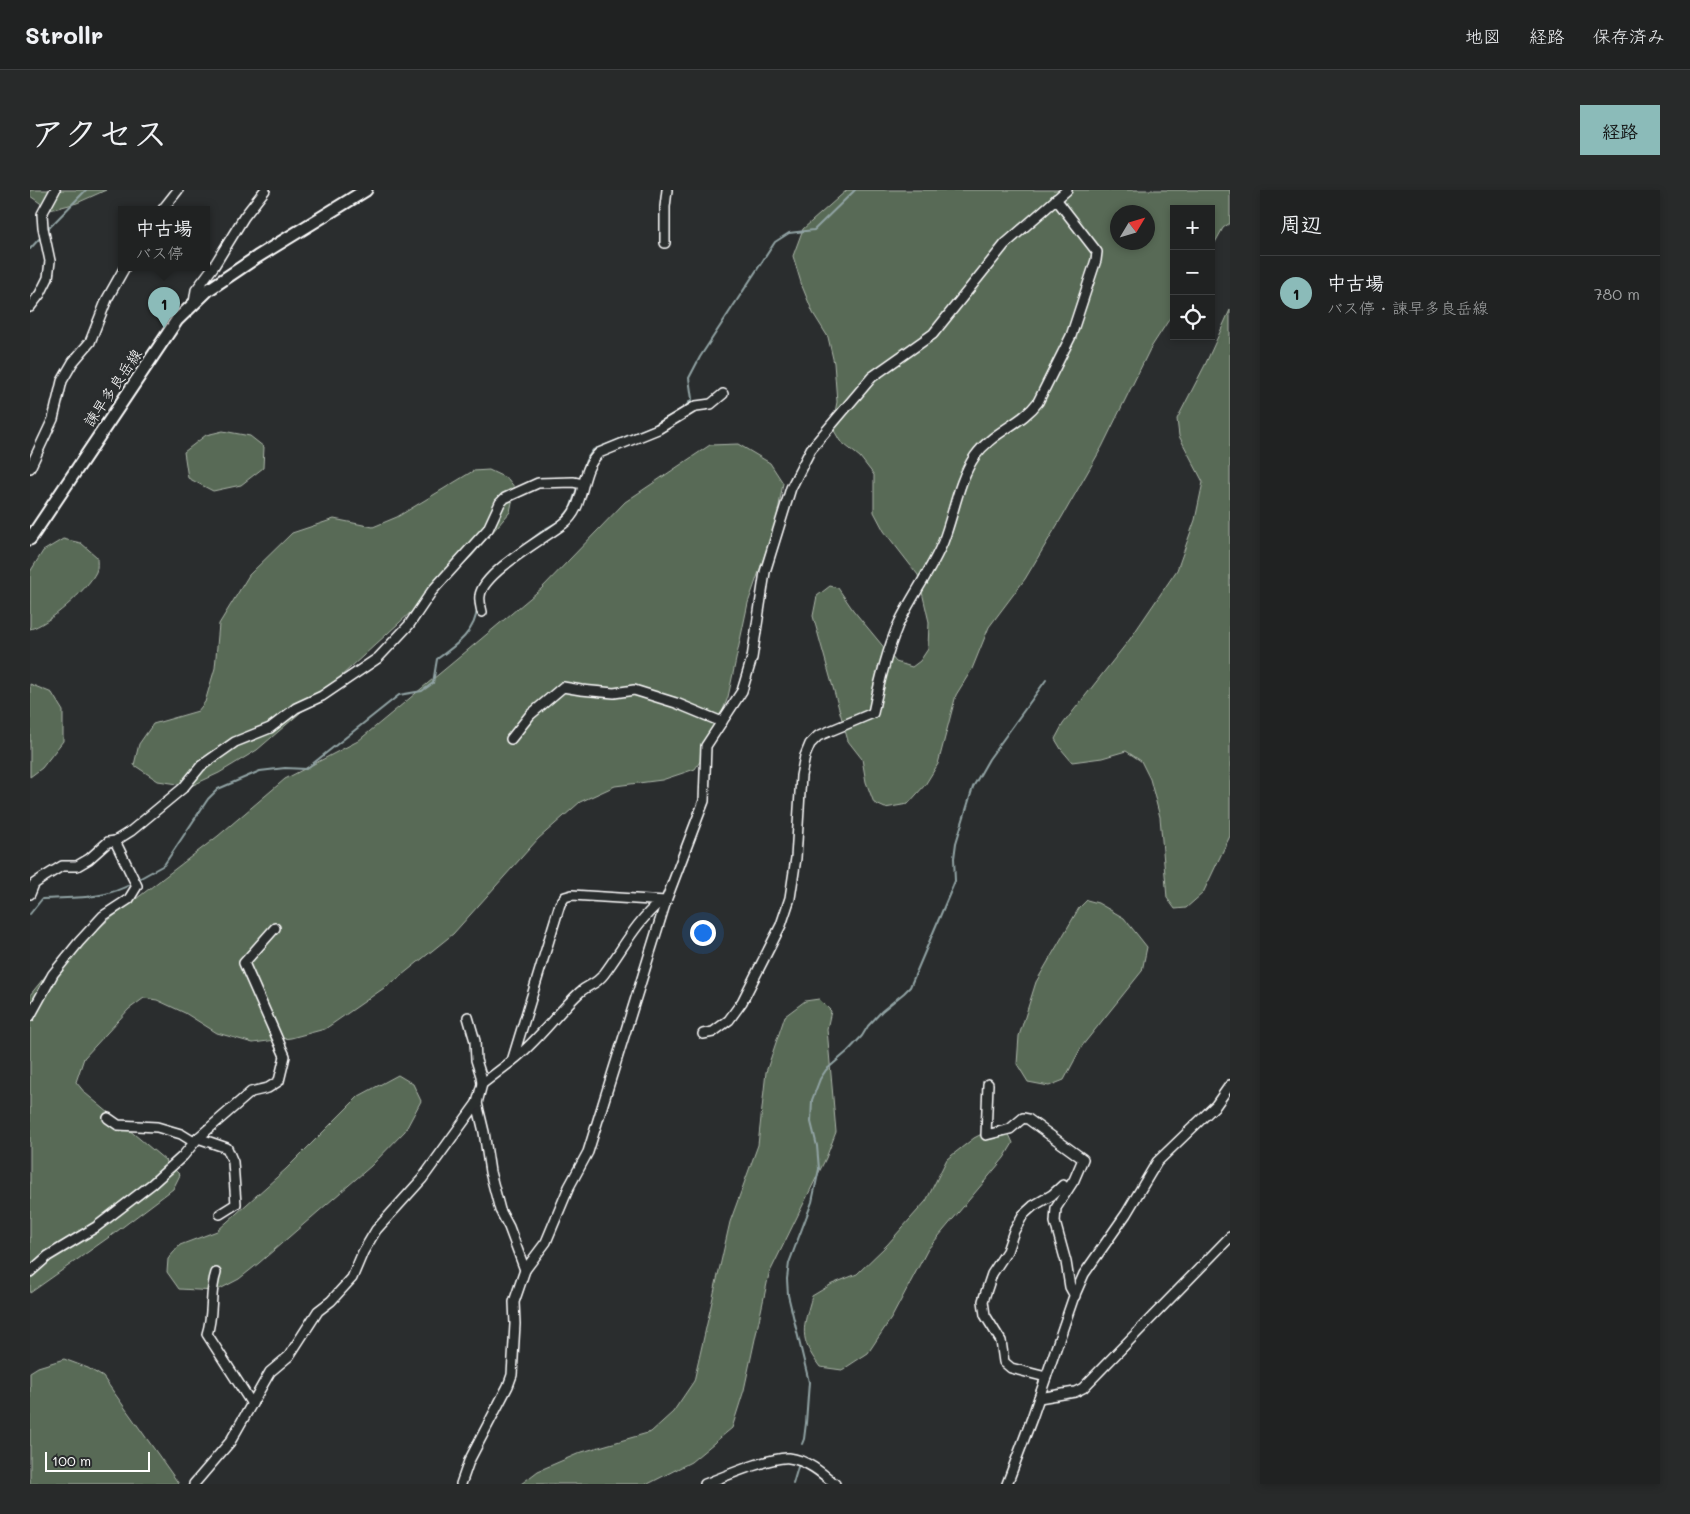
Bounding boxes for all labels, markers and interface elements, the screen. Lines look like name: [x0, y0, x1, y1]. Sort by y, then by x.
text: Strollr: [25, 19, 103, 50]
text: 地図: [1465, 24, 1501, 48]
text: 経路: [1529, 24, 1565, 48]
text: 保存済み: [1593, 24, 1665, 48]
button: 経路: [1580, 105, 1660, 155]
text: アクセス: [30, 109, 168, 155]
north arrow: [1110, 205, 1155, 250]
map controls: [1170, 205, 1215, 340]
button: +: [1170, 205, 1215, 250]
popup: [118, 206, 210, 271]
text: 周辺: [1280, 210, 1322, 237]
text: 中古場: [135, 215, 193, 240]
text: バス停: [135, 242, 184, 263]
button: −: [1170, 250, 1215, 295]
text: 中古場: [1327, 270, 1384, 295]
text: 1: [1292, 283, 1300, 304]
text: 780 m: [1594, 283, 1640, 304]
pin: 1: [148, 287, 180, 328]
button: locate: [1170, 295, 1215, 340]
text: バス停 · 諫早多良岳線: [1327, 297, 1488, 318]
street label: 諫早多良岳線: [79, 345, 146, 430]
your location: [690, 920, 716, 946]
scale bar: [45, 1449, 150, 1472]
text: 100 m: [52, 1451, 91, 1470]

